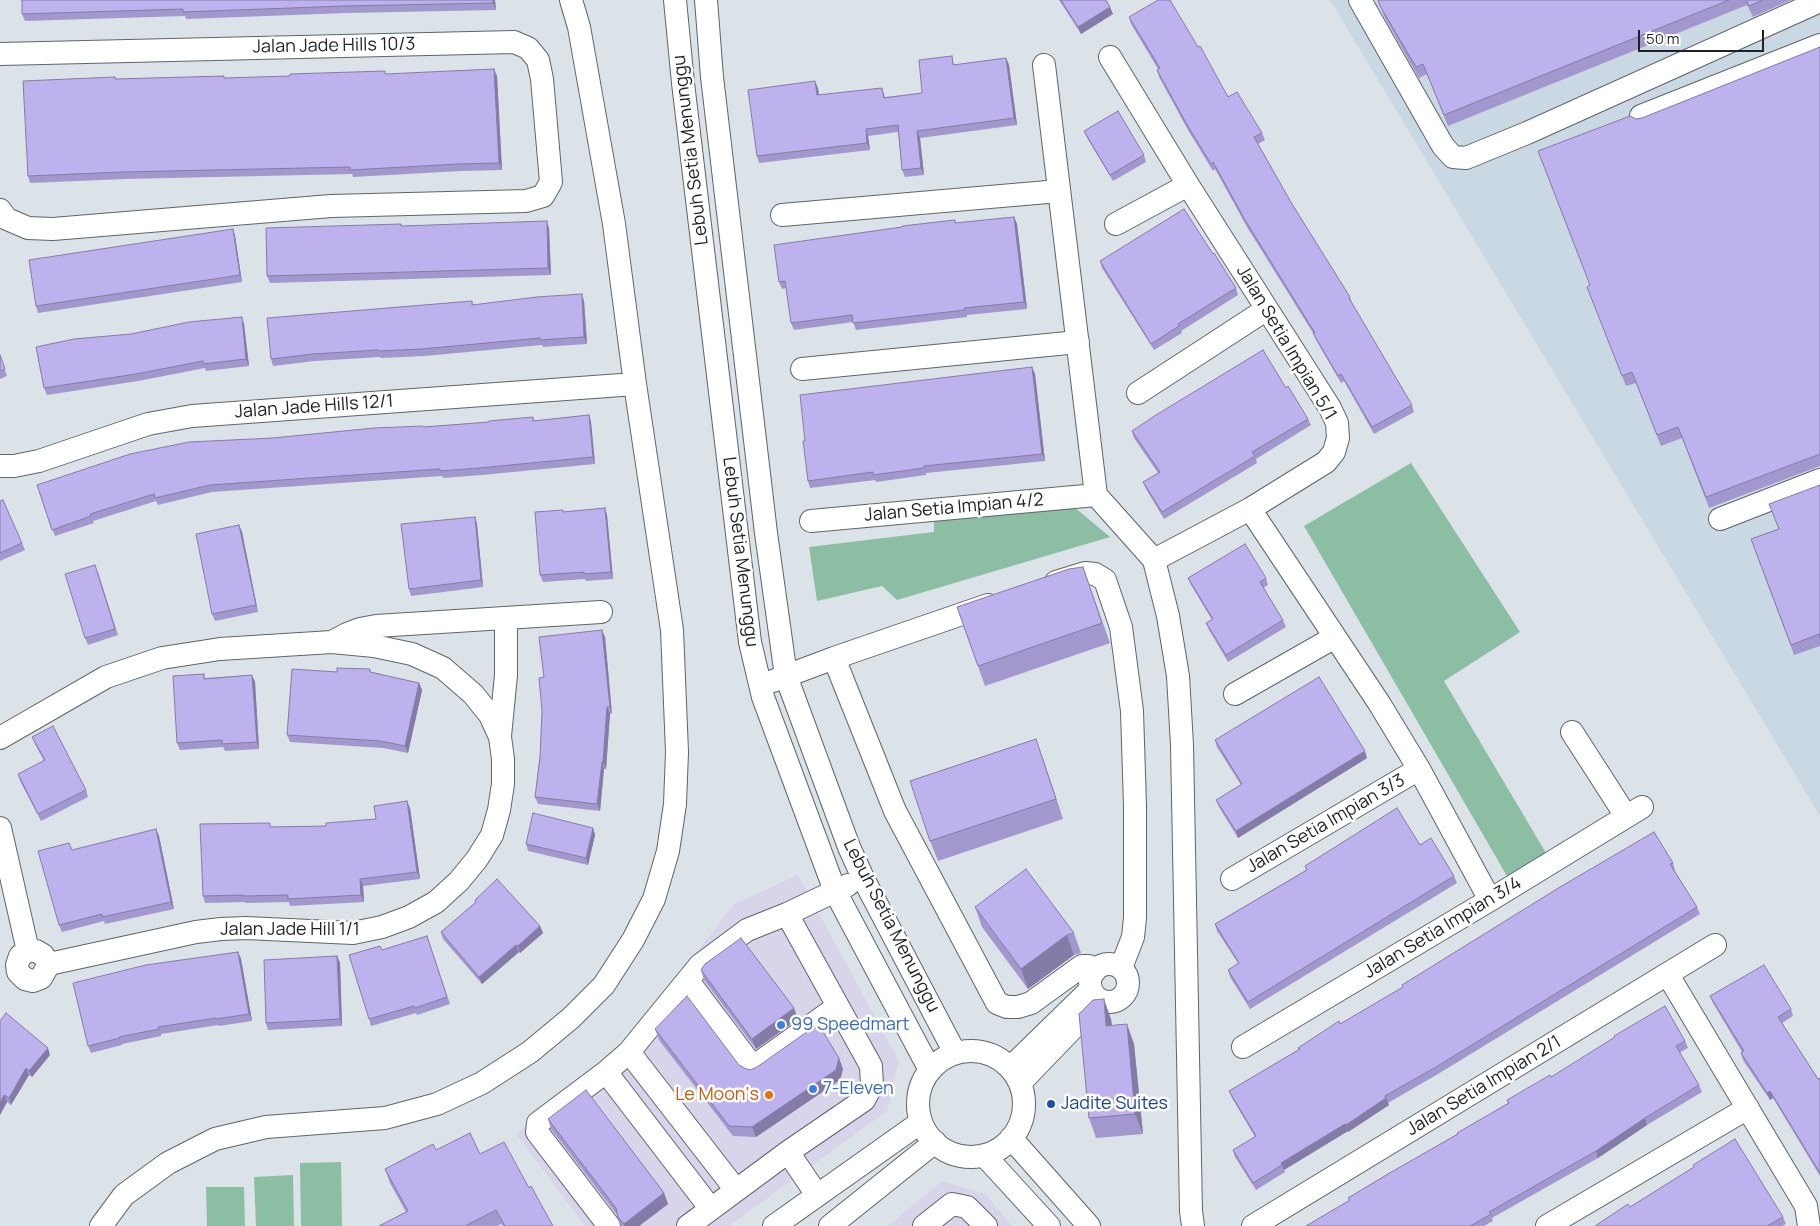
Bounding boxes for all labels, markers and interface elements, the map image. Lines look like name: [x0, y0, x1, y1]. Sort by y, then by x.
scale bar: [1640, 20, 1766, 52]
text: 50 m: [1646, 28, 1680, 49]
street label: Jalan Jade Hills 10/3: [252, 34, 416, 58]
street label: Lebuh Setia Menunggu: [669, 54, 713, 246]
street label: Jalan Setia Impian 5/1: [1231, 262, 1341, 424]
street label: Jalan Jade Hills 12/1: [234, 391, 394, 423]
street label: Lebuh Setia Menunggu: [718, 456, 762, 648]
street label: Jalan Setia Impian 4/2: [863, 489, 1045, 527]
street label: Jalan Setia Impian 3/3: [1243, 770, 1409, 878]
street label: Lebuh Setia Menunggu: [838, 836, 944, 1016]
street label: Jalan Setia Impian 3/4: [1360, 872, 1526, 984]
street label: Jalan Jade Hill 1/1: [220, 919, 360, 941]
place label: 99 Speedmart: [791, 1014, 909, 1036]
marker: 99 Speedmart: [775, 1019, 787, 1031]
street label: Jalan Setia Impian 2/1: [1403, 1031, 1565, 1141]
place label: 7-Eleven: [823, 1078, 894, 1100]
marker: 7-Eleven: [807, 1083, 819, 1095]
place label: Le Moon‘s: [675, 1084, 759, 1106]
marker: Le Moon‘s: [763, 1089, 775, 1101]
place label: Jadite Suites: [1061, 1093, 1168, 1115]
marker: Jadite Suites: [1045, 1098, 1057, 1110]

